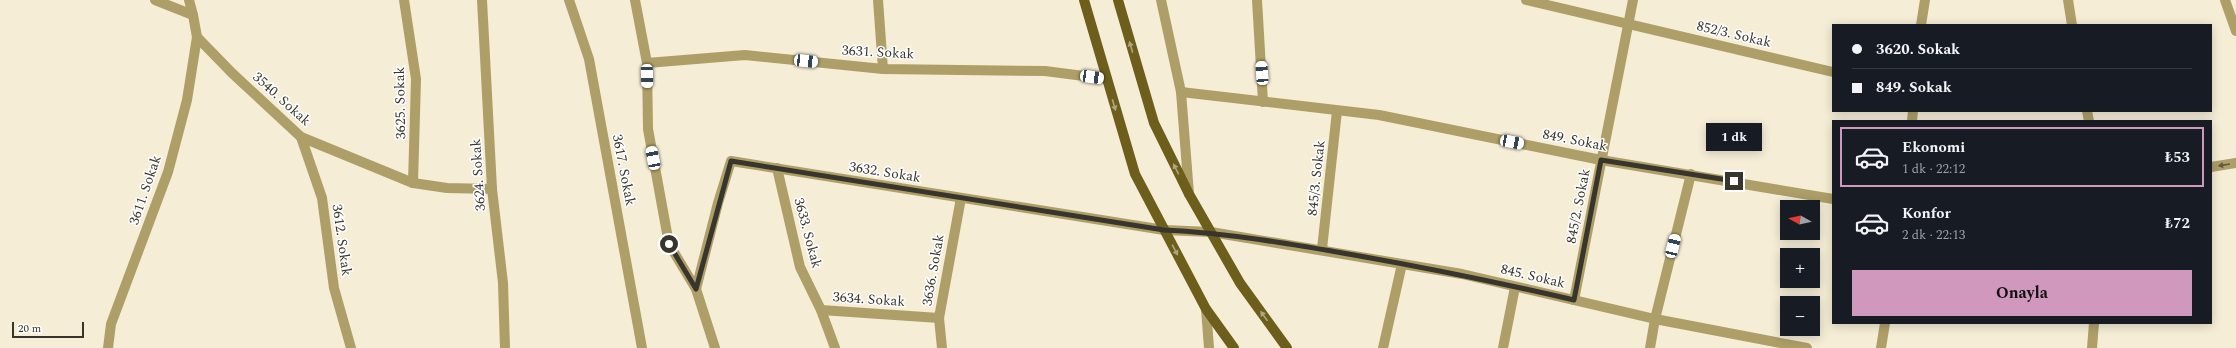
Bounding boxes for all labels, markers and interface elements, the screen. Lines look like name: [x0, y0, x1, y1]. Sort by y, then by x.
street label: 852/3. Sokak: [1695, 15, 1774, 53]
text: 3620. Sokak: [1876, 38, 1960, 61]
street label: 3631. Sokak: [841, 40, 915, 64]
one-way arrow: [1128, 41, 1134, 53]
car: [793, 54, 819, 68]
car: [1255, 61, 1269, 85]
car: [641, 64, 653, 88]
street label: 3625. Sokak: [389, 66, 411, 139]
street label: 3540. Sokak: [248, 67, 316, 131]
car: [1079, 69, 1105, 85]
text: 849. Sokak: [1876, 76, 1952, 99]
one-way arrow: [1111, 99, 1117, 111]
street label: 849. Sokak: [1541, 123, 1609, 157]
callout: 1 dk: [1706, 123, 1762, 151]
text: 1 dk: [1721, 127, 1747, 147]
street label: 3617. Sokak: [607, 132, 641, 208]
car: [1499, 134, 1525, 150]
text: Ekonomi: [1902, 136, 1965, 159]
street label: 3624. Sokak: [465, 138, 491, 212]
street label: 845/3. Sokak: [1302, 139, 1330, 217]
icon: car: [1854, 139, 1890, 175]
car: [645, 145, 661, 171]
text: ₺53: [2165, 146, 2190, 169]
street label: 3611. Sokak: [123, 152, 167, 228]
street label: 3632. Sokak: [848, 156, 923, 188]
text: 1 dk · 22:12: [1902, 159, 1965, 179]
one-way arrow: [2217, 162, 2230, 168]
one-way arrow: [1173, 163, 1179, 174]
street label: 845/2. Sokak: [1560, 167, 1596, 245]
route end: [1725, 172, 1743, 190]
street label: 3633. Sokak: [788, 195, 828, 271]
north arrow: [1780, 200, 1820, 240]
map controls: [1780, 200, 1820, 336]
text: Konfor: [1902, 202, 1951, 225]
street label: 3612. Sokak: [327, 203, 357, 278]
icon: car: [1854, 205, 1890, 241]
text: ₺72: [2165, 212, 2190, 235]
text: 2 dk · 22:13: [1902, 225, 1965, 245]
street label: 3636. Sokak: [916, 232, 950, 308]
car: [1664, 233, 1682, 259]
route start: [660, 235, 678, 253]
one-way arrow: [1171, 244, 1178, 256]
button: +: [1780, 248, 1820, 288]
street label: 845. Sokak: [1499, 258, 1567, 294]
button: Onayla: [1852, 270, 2192, 316]
street label: 3634. Sokak: [832, 286, 906, 312]
button: −: [1780, 296, 1820, 336]
one-way arrow: [1260, 311, 1268, 322]
scale bar: [12, 320, 84, 339]
text: 20 m: [18, 320, 41, 337]

